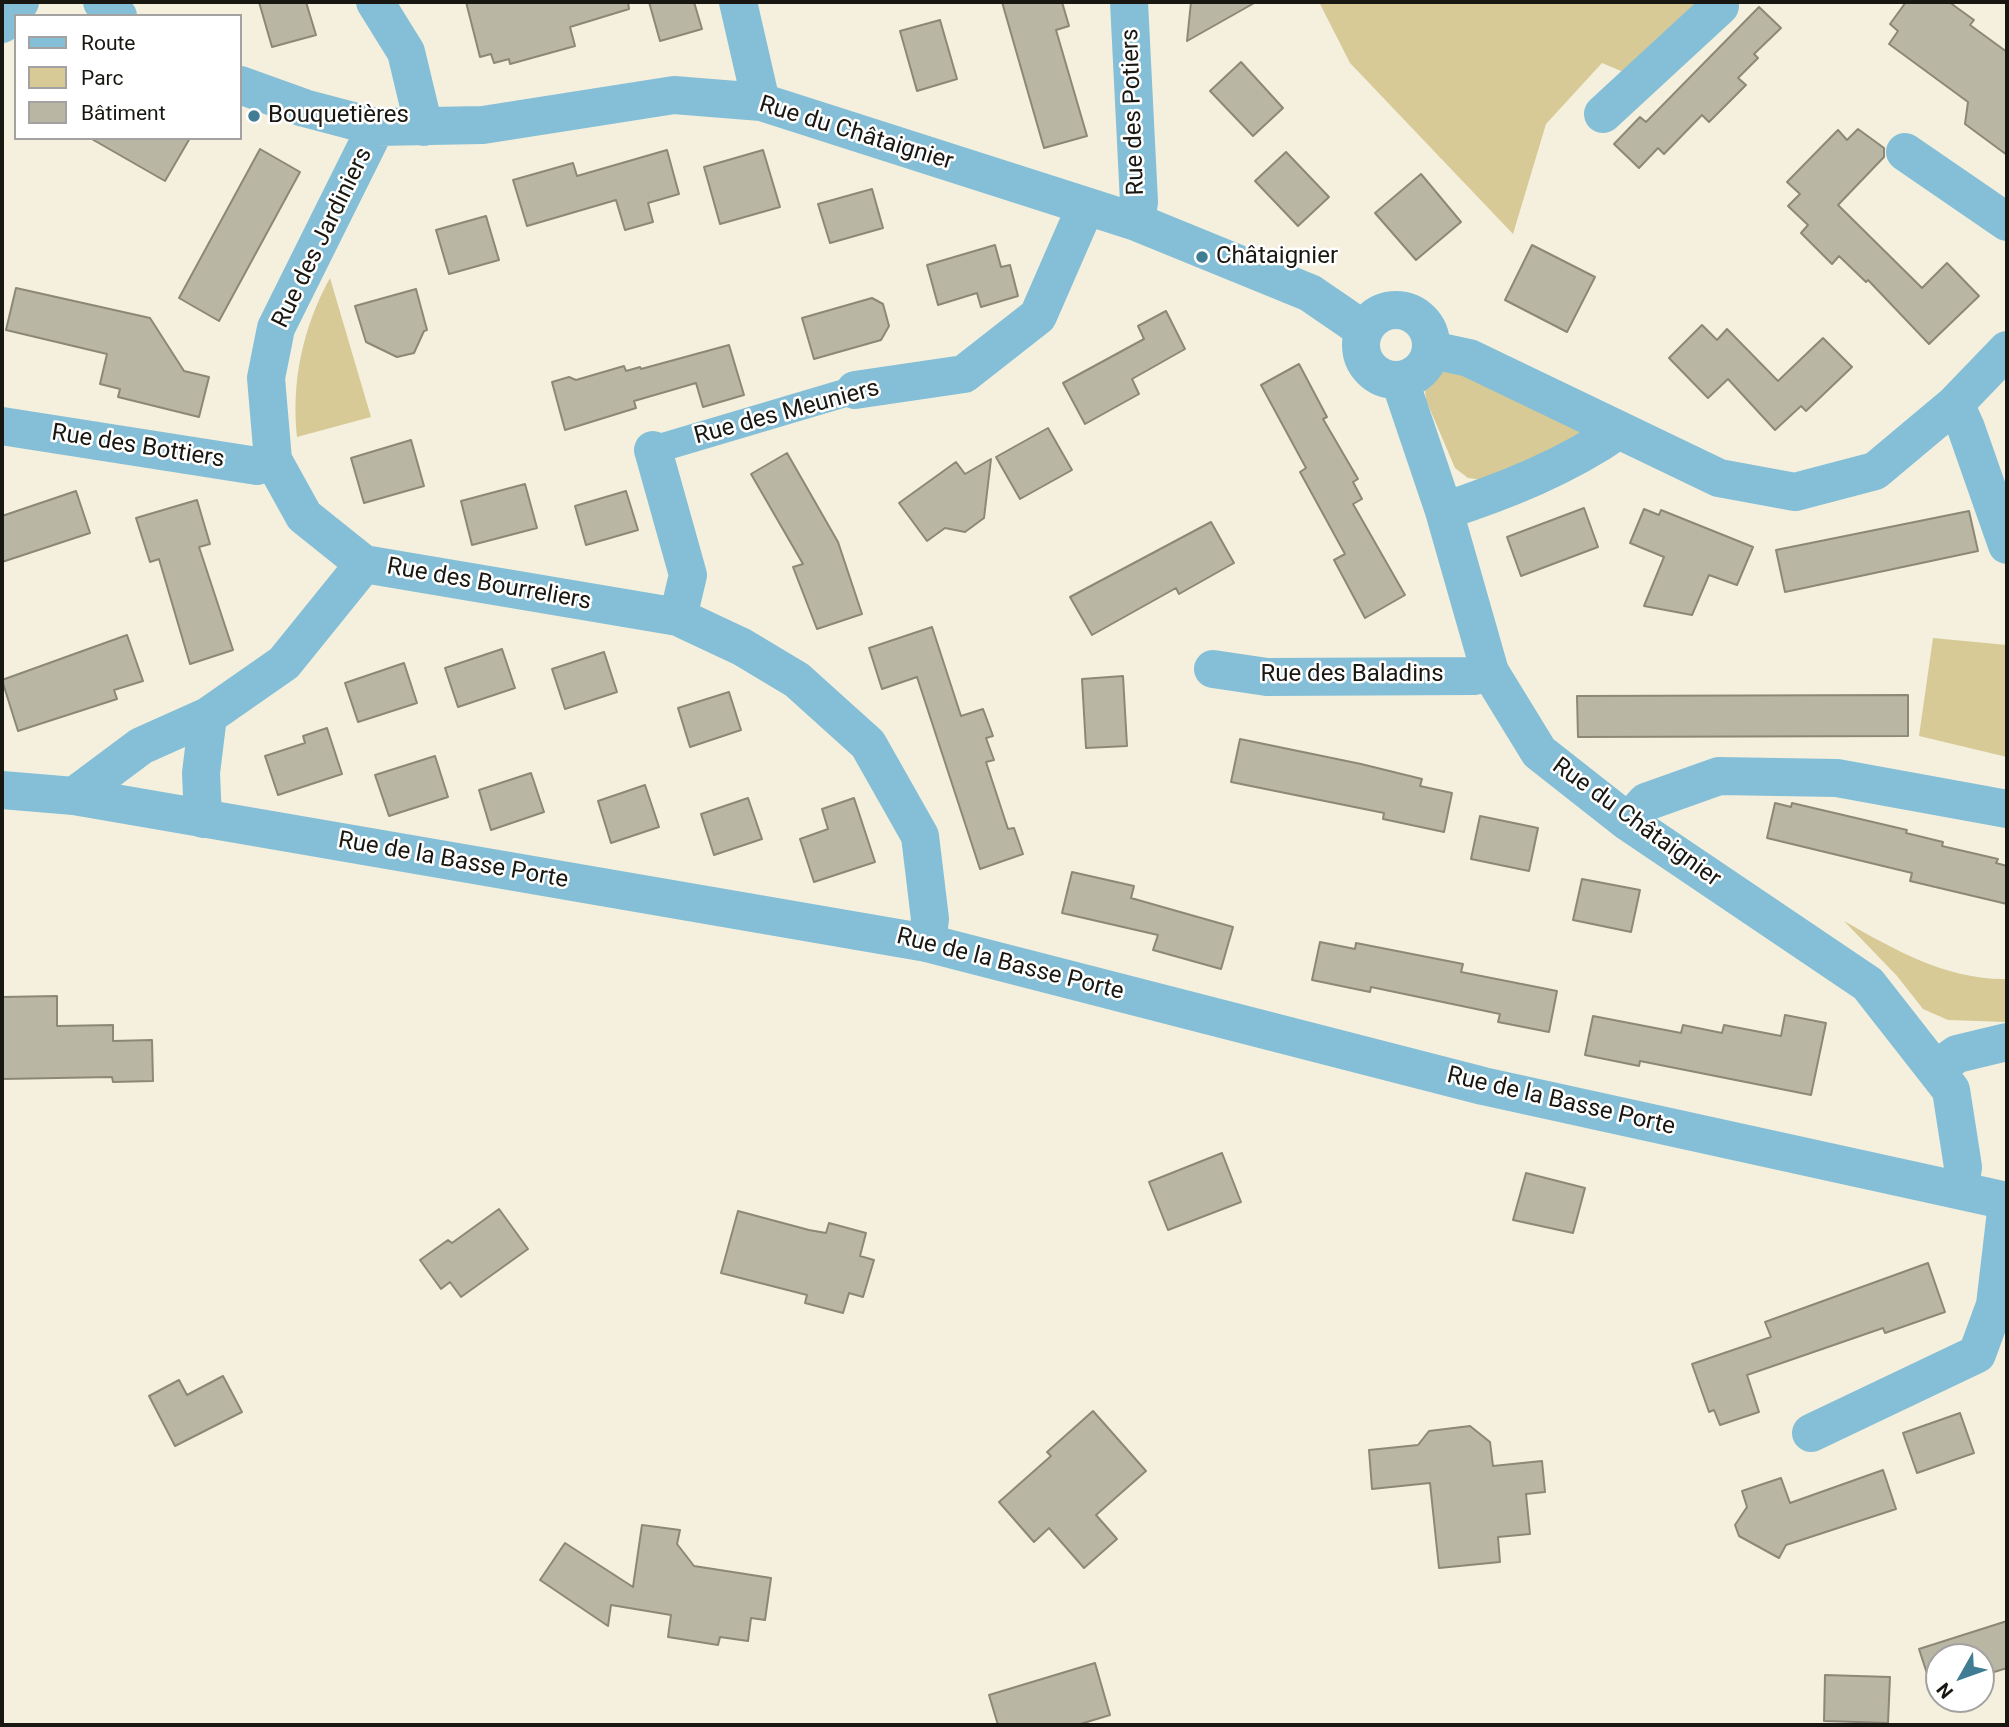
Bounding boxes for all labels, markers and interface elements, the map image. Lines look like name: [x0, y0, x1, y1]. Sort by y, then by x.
legend: [14, 14, 242, 140]
street label: Rue des Potiers: [1117, 28, 1151, 196]
text: Route: [81, 31, 136, 55]
text: Parc: [81, 66, 123, 90]
street label: Rue du Châtaignier: [755, 91, 957, 177]
text: Bâtiment: [81, 101, 166, 125]
place label: Bouquetières: [268, 102, 409, 130]
marker: Bouquetières: [246, 108, 262, 124]
street label: Rue des Jardiniers: [267, 143, 379, 333]
place label: Châtaignier: [1216, 243, 1338, 271]
marker: Châtaignier: [1194, 249, 1210, 265]
street label: Rue des Meuniers: [691, 374, 883, 452]
street label: Rue des Bottiers: [49, 419, 227, 475]
street label: Rue des Bourreliers: [385, 553, 593, 617]
street label: Rue des Baladins: [1260, 661, 1444, 689]
street label: Rue du Châtaignier: [1546, 752, 1726, 894]
street label: Rue de la Basse Porte: [336, 827, 570, 895]
street label: Rue de la Basse Porte: [893, 923, 1127, 1007]
street label: Rue de la Basse Porte: [1444, 1062, 1678, 1142]
north arrow: [1925, 1643, 1995, 1713]
text: N: [1932, 1678, 1958, 1703]

